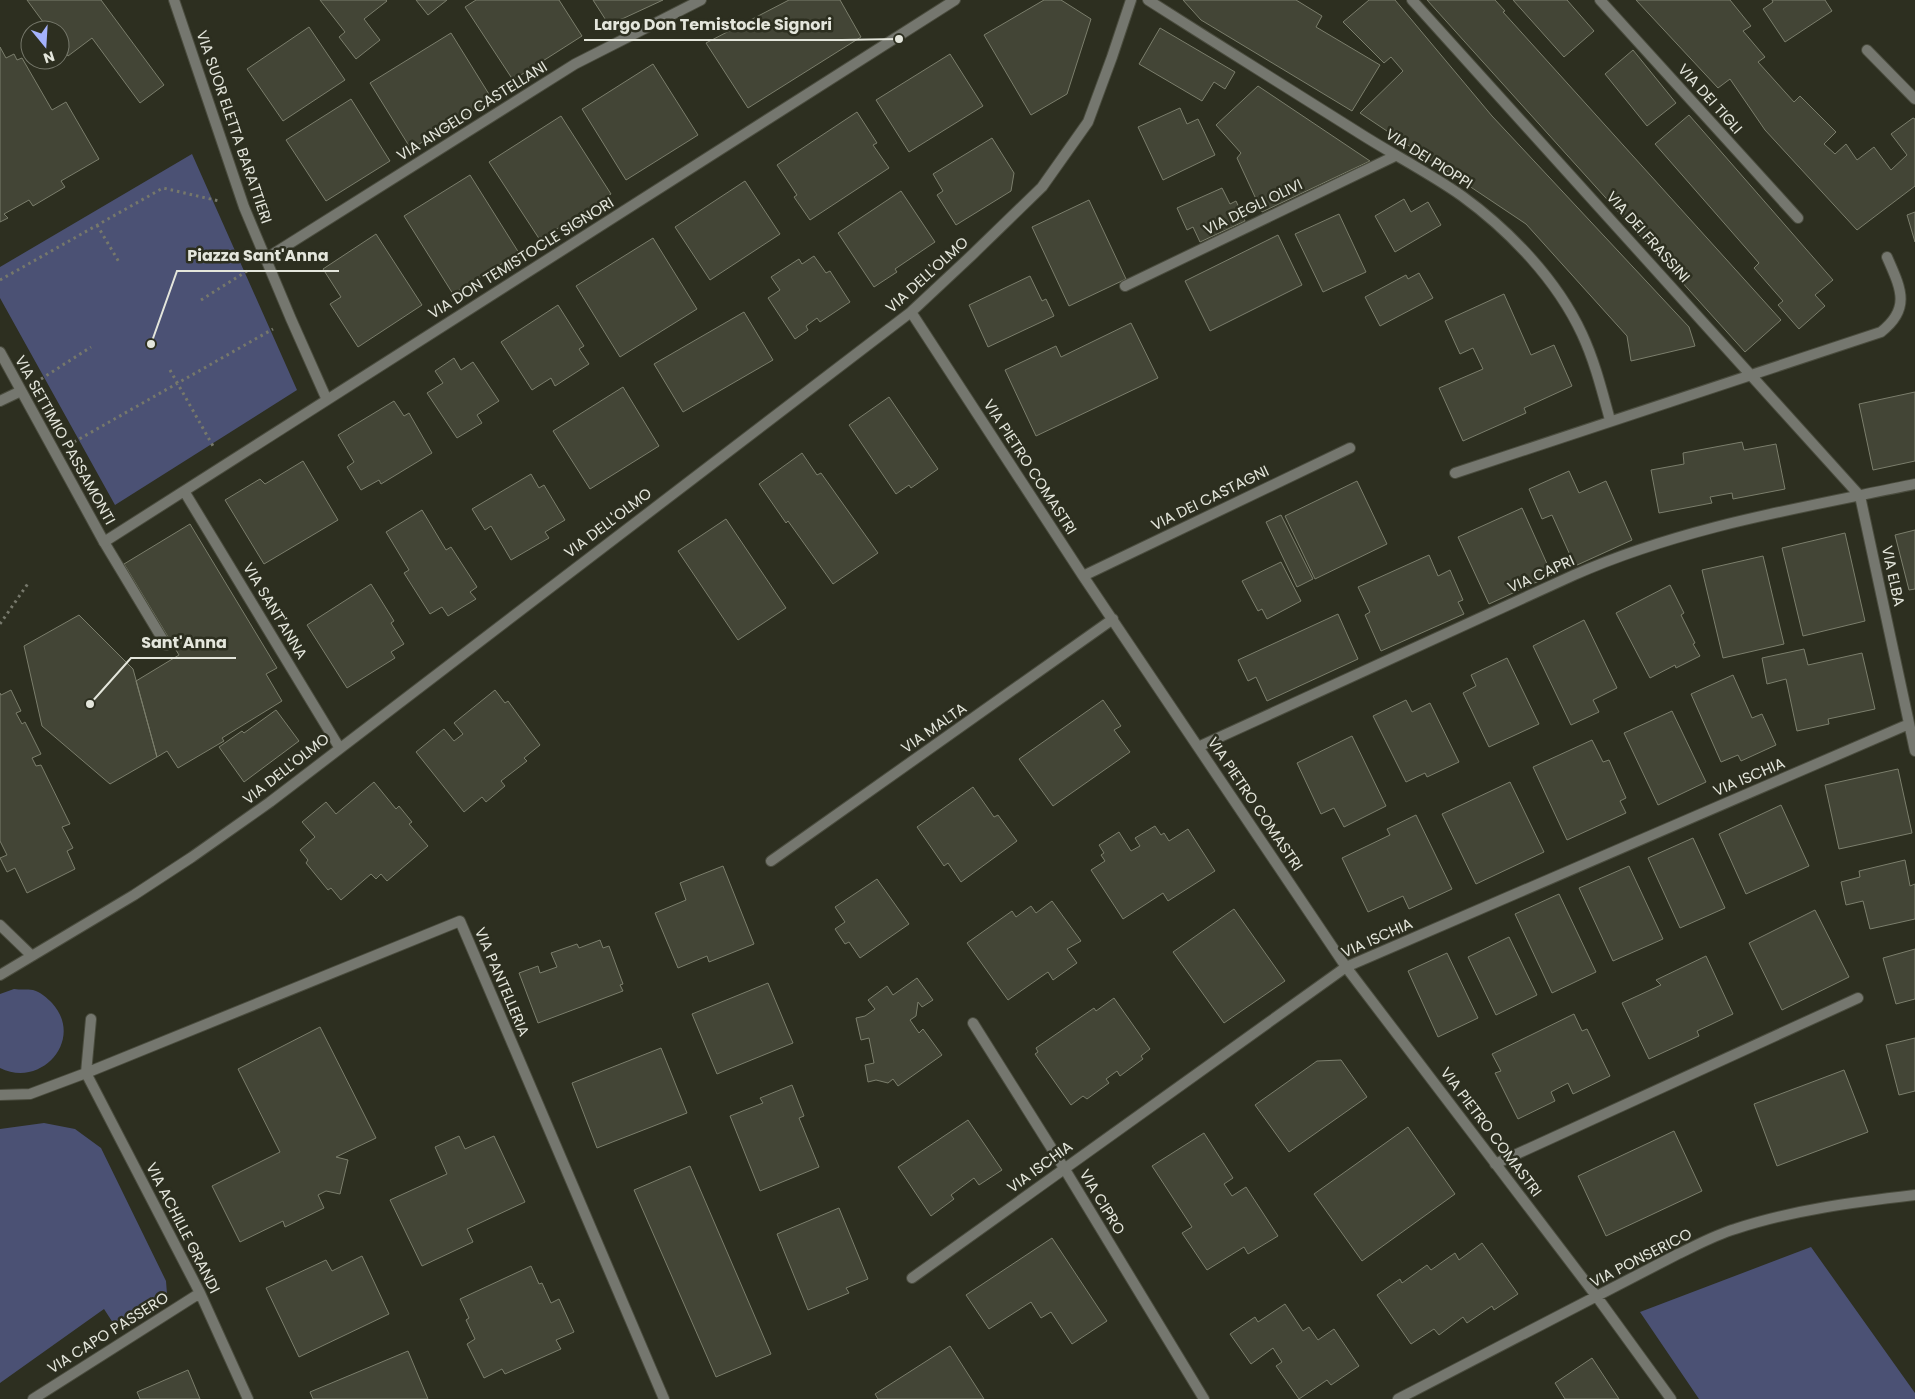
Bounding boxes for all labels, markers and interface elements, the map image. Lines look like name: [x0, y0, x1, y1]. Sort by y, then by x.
callout: Largo Don Temistocle Signori: [584, 9, 842, 40]
text: Largo Don Temistocle Signori: [594, 13, 832, 36]
north arrow: [20, 20, 70, 70]
street label: VIA SUOR ELETTA BARATTIERI: [192, 27, 277, 226]
text: N: [41, 46, 57, 69]
street label: VIA ANGELO CASTELLANI: [392, 56, 551, 166]
street label: VIA DEI TIGLI: [1673, 59, 1747, 138]
street label: VIA DEI PIOPPI: [1382, 123, 1477, 194]
street label: VIA DEGLI OLIVI: [1200, 173, 1306, 240]
street label: VIA DEI FRASSINI: [1602, 186, 1695, 287]
street label: VIA DON TEMISTOCLE SIGNORI: [424, 192, 618, 323]
street label: VIA DELL'OLMO: [881, 232, 973, 317]
callout: Piazza Sant'Anna: [177, 240, 339, 271]
text: Piazza Sant'Anna: [187, 244, 329, 267]
street label: VIA SETTIMIO PASSAMONTI: [10, 351, 121, 528]
street label: VIA PIETRO COMASTRI: [979, 395, 1082, 538]
street label: VIA DEI CASTAGNI: [1147, 460, 1272, 535]
street label: VIA DELL'OLMO: [560, 483, 656, 562]
street label: VIA ELBA: [1877, 544, 1910, 608]
street label: VIA CAPRI: [1504, 549, 1578, 598]
street label: VIA SANT'ANNA: [238, 559, 313, 663]
callout: Sant'Anna: [131, 627, 236, 658]
text: Sant'Anna: [141, 631, 227, 654]
street label: VIA MALTA: [897, 697, 971, 758]
street label: VIA DELL'OLMO: [238, 728, 334, 809]
street label: VIA PIETRO COMASTRI: [1203, 733, 1308, 875]
street label: VIA ISCHIA: [1710, 752, 1788, 801]
street label: VIA ISCHIA: [1338, 912, 1416, 963]
street label: VIA PANTELLERIA: [470, 924, 535, 1040]
street label: VIA PIETRO COMASTRI: [1436, 1063, 1547, 1201]
street label: VIA ISCHIA: [1003, 1136, 1077, 1197]
street label: VIA ACHILLE GRANDI: [141, 1159, 226, 1297]
street label: VIA CIPRO: [1075, 1165, 1130, 1239]
street label: VIA PONSERICO: [1586, 1223, 1695, 1292]
street label: VIA CAPO PASSERO: [43, 1287, 172, 1378]

